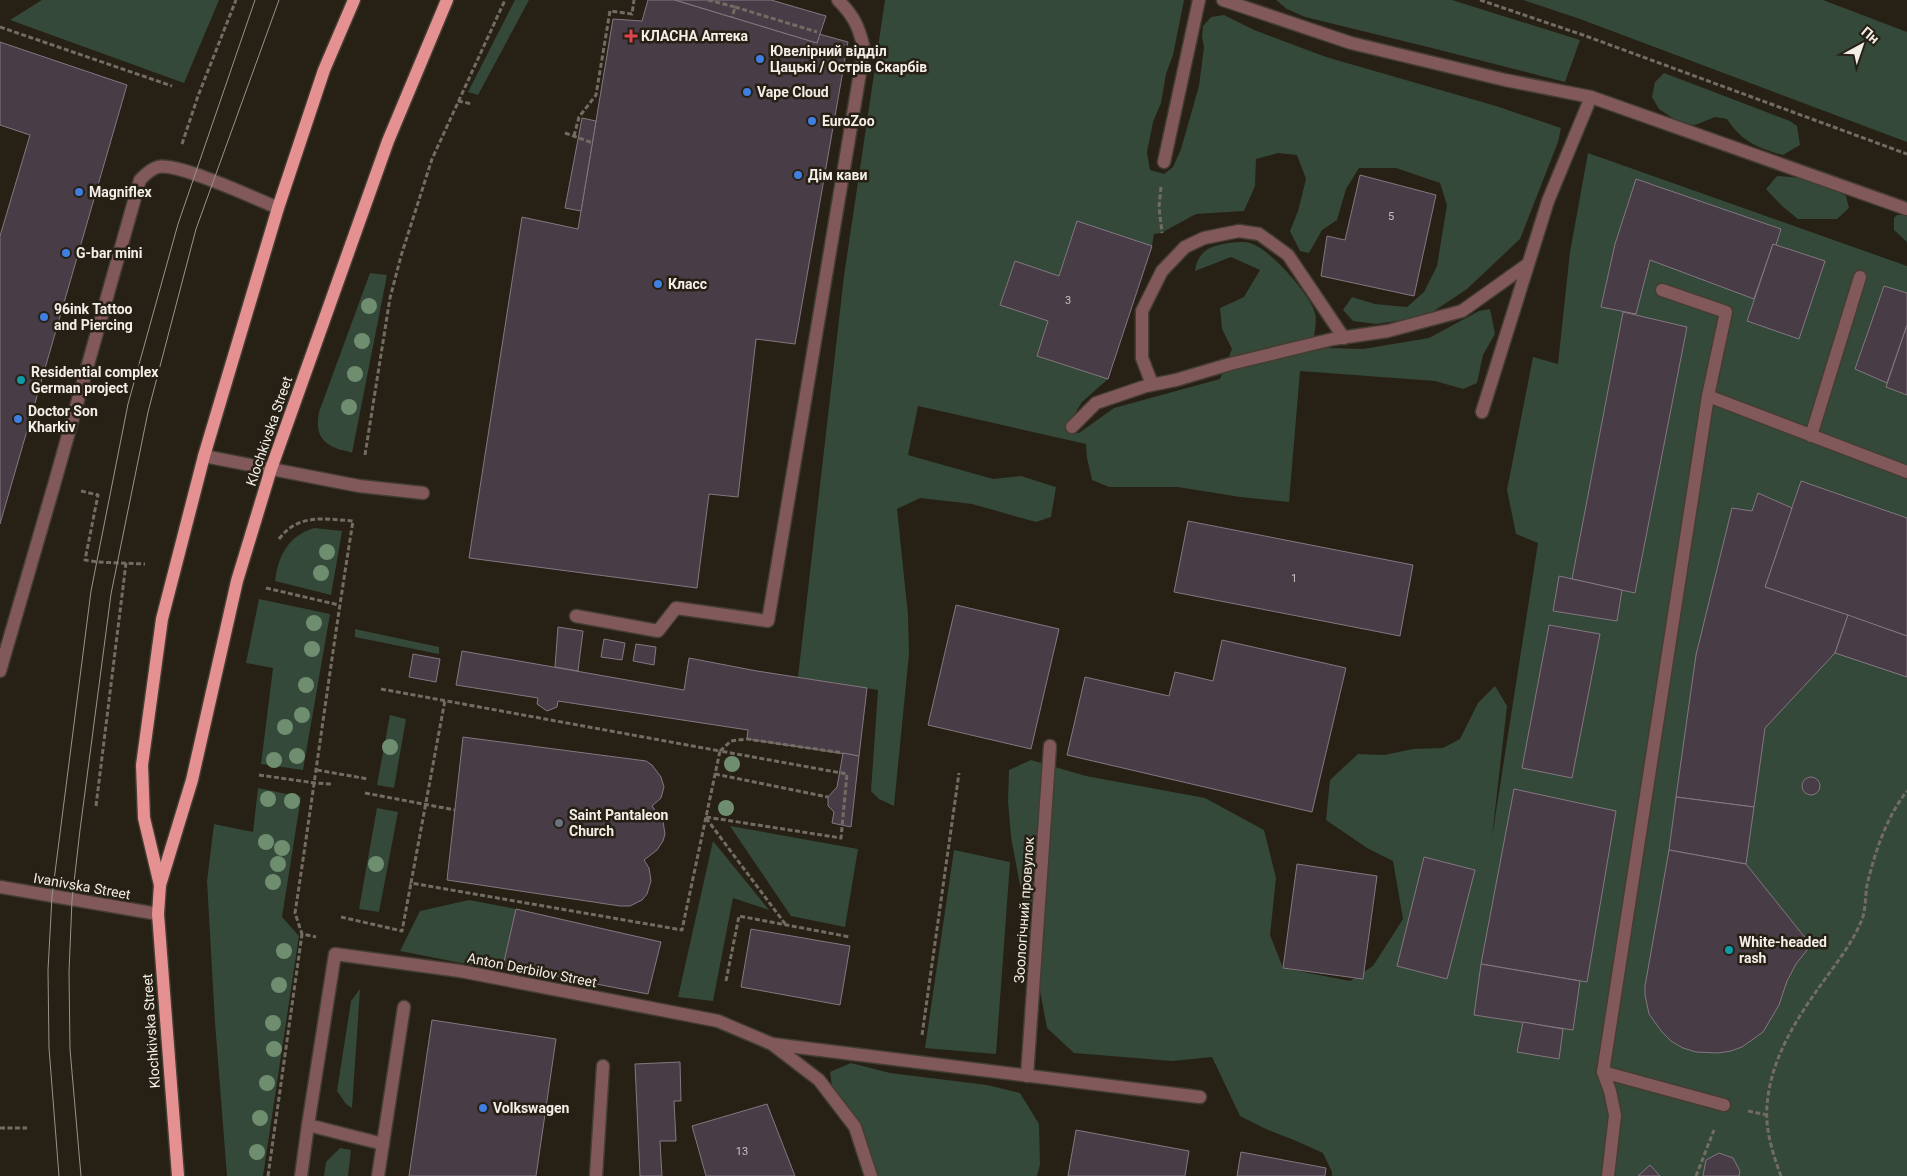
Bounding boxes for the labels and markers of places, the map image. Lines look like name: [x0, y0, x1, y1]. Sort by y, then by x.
place label: КЛАСНА Аптека: [641, 28, 749, 44]
marker: КЛАСНА Аптека: [625, 30, 637, 42]
place label: Ювелірний відділ Цацькі / Острів Скарбів: [770, 43, 927, 75]
marker: Ювелірний відділ Цацькі / Острів Скарбів: [754, 53, 766, 65]
place label: Vape Cloud: [757, 84, 829, 100]
marker: Vape Cloud: [741, 86, 753, 98]
place label: EuroZoo: [822, 113, 875, 129]
marker: EuroZoo: [806, 115, 818, 127]
place label: Дім кави: [808, 167, 868, 183]
marker: Дім кави: [792, 169, 804, 181]
place label: Magniflex: [89, 184, 152, 200]
marker: Magniflex: [73, 186, 85, 198]
place label: G-bar mini: [76, 245, 142, 261]
marker: G-bar mini: [60, 247, 72, 259]
place label: Класс: [668, 276, 707, 292]
marker: Класс: [652, 278, 664, 290]
place label: 96ink Tattoo and Piercing: [54, 301, 133, 333]
marker: 96ink Tattoo and Piercing: [38, 311, 50, 323]
place label: Residential complex German project: [31, 364, 159, 396]
marker: Residential complex German project: [15, 374, 27, 386]
place label: Doctor Son Kharkiv: [28, 403, 98, 435]
marker: Doctor Son Kharkiv: [12, 413, 24, 425]
place label: Saint Pantaleon Church: [569, 807, 669, 839]
marker: Saint Pantaleon Church: [553, 817, 565, 829]
place label: White-headed rash: [1739, 934, 1827, 966]
marker: White-headed rash: [1723, 944, 1735, 956]
place label: Volkswagen: [493, 1100, 569, 1116]
marker: Volkswagen: [477, 1102, 489, 1114]

